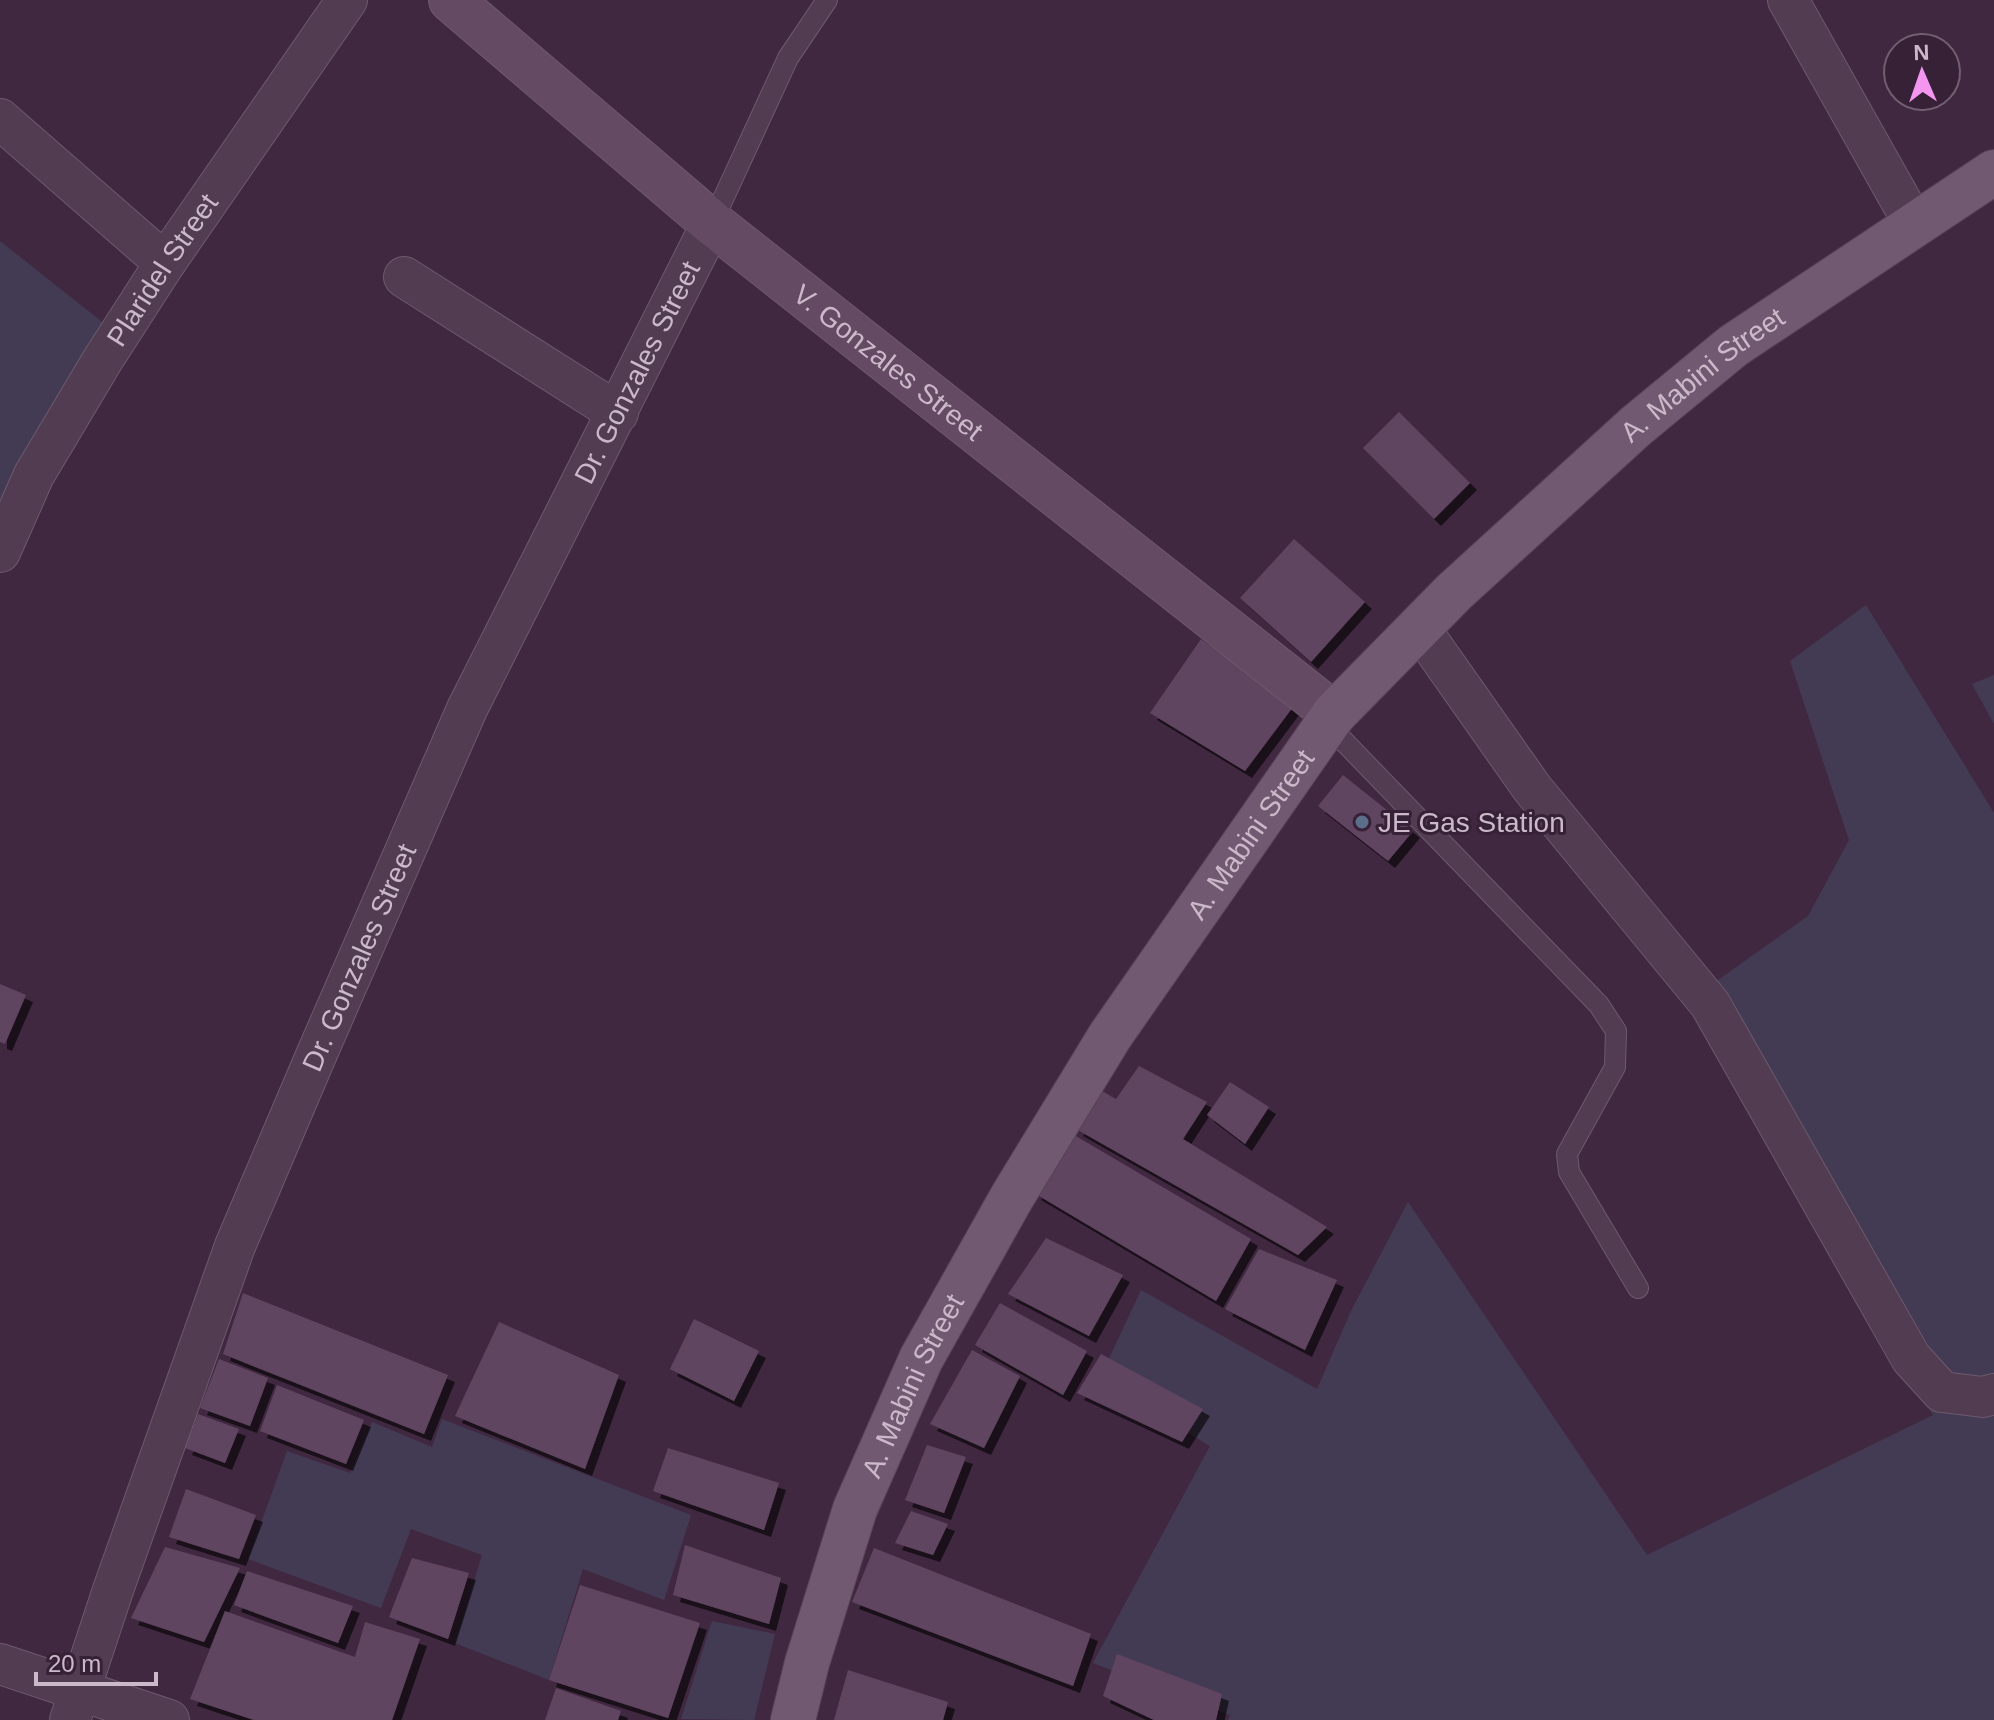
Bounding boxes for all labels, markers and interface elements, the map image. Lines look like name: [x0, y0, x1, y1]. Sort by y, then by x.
north arrow: [1882, 32, 1962, 112]
text: N: [1913, 40, 1930, 65]
street label: Plaridel Street: [100, 188, 224, 352]
street label: Dr. Gonzales Street: [568, 256, 706, 488]
street label: V. Gonzales Street: [788, 278, 989, 447]
street label: A. Mabini Street: [1614, 301, 1790, 448]
street label: A. Mabini Street: [1181, 743, 1320, 925]
place label: JE Gas Station: [1378, 807, 1565, 838]
marker: JE Gas Station: [1353, 813, 1371, 831]
street label: Dr. Gonzales Street: [296, 839, 422, 1076]
street label: A. Mabini Street: [855, 1289, 970, 1482]
scale bar: [36, 1636, 156, 1686]
text: 20 m: [48, 1650, 101, 1677]

